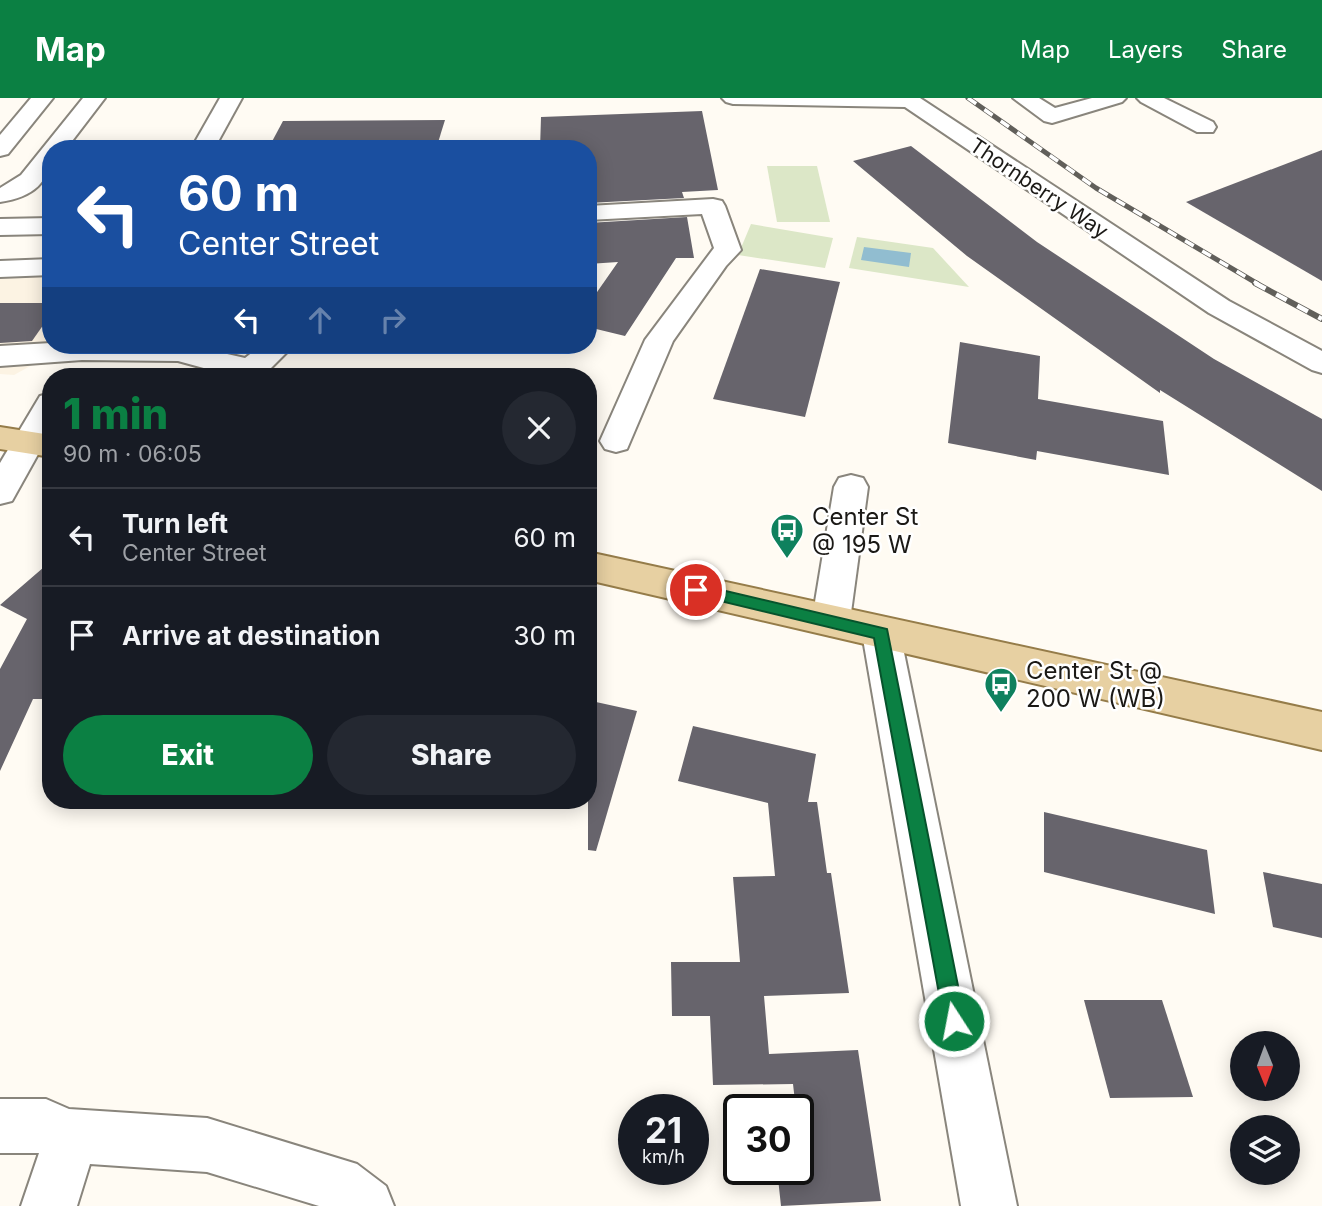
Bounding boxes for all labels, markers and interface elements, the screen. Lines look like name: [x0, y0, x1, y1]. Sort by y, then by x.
text: Map: [35, 29, 106, 69]
text: Map: [1020, 35, 1070, 64]
text: Layers: [1108, 35, 1183, 64]
text: Share: [1221, 35, 1287, 64]
street label: Thornberry Way: [965, 133, 1113, 244]
text: 60 m: [178, 164, 299, 223]
icon: left: [63, 168, 154, 259]
text: Center Street: [178, 224, 379, 263]
icon: left: [228, 301, 266, 339]
icon: ahead: [301, 301, 339, 339]
icon: right: [374, 301, 412, 339]
text: 1 min: [63, 388, 168, 439]
button: close: [502, 391, 576, 465]
text: 90 m · 06:05: [63, 440, 202, 468]
place label: Center St @ 195 W: [812, 502, 918, 559]
text: Turn left: [122, 508, 228, 539]
bus stop icon: Center St @ 195 W: [768, 511, 806, 560]
icon: left: [63, 518, 101, 556]
text: 60 m: [513, 522, 576, 553]
text: Center Street: [122, 539, 267, 567]
pin: [666, 560, 726, 620]
icon: arrive: [677, 571, 715, 609]
icon: arrive: [63, 616, 101, 654]
text: Arrive at destination: [122, 620, 381, 651]
text: 30 m: [513, 620, 576, 651]
place label: Center St @ 200 W (WB): [1026, 656, 1165, 713]
bus stop icon: Center St @ 200 W (WB): [982, 665, 1020, 714]
button: Exit: [63, 715, 313, 795]
button: Share: [327, 715, 576, 795]
position arrow: [917, 984, 991, 1058]
north arrow: [1230, 1031, 1300, 1101]
map controls: [1230, 1031, 1300, 1185]
speed limit sign: 30: [723, 1094, 814, 1185]
text: 21: [645, 1109, 682, 1151]
button: layers: [1230, 1115, 1300, 1185]
text: km/h: [642, 1146, 685, 1167]

